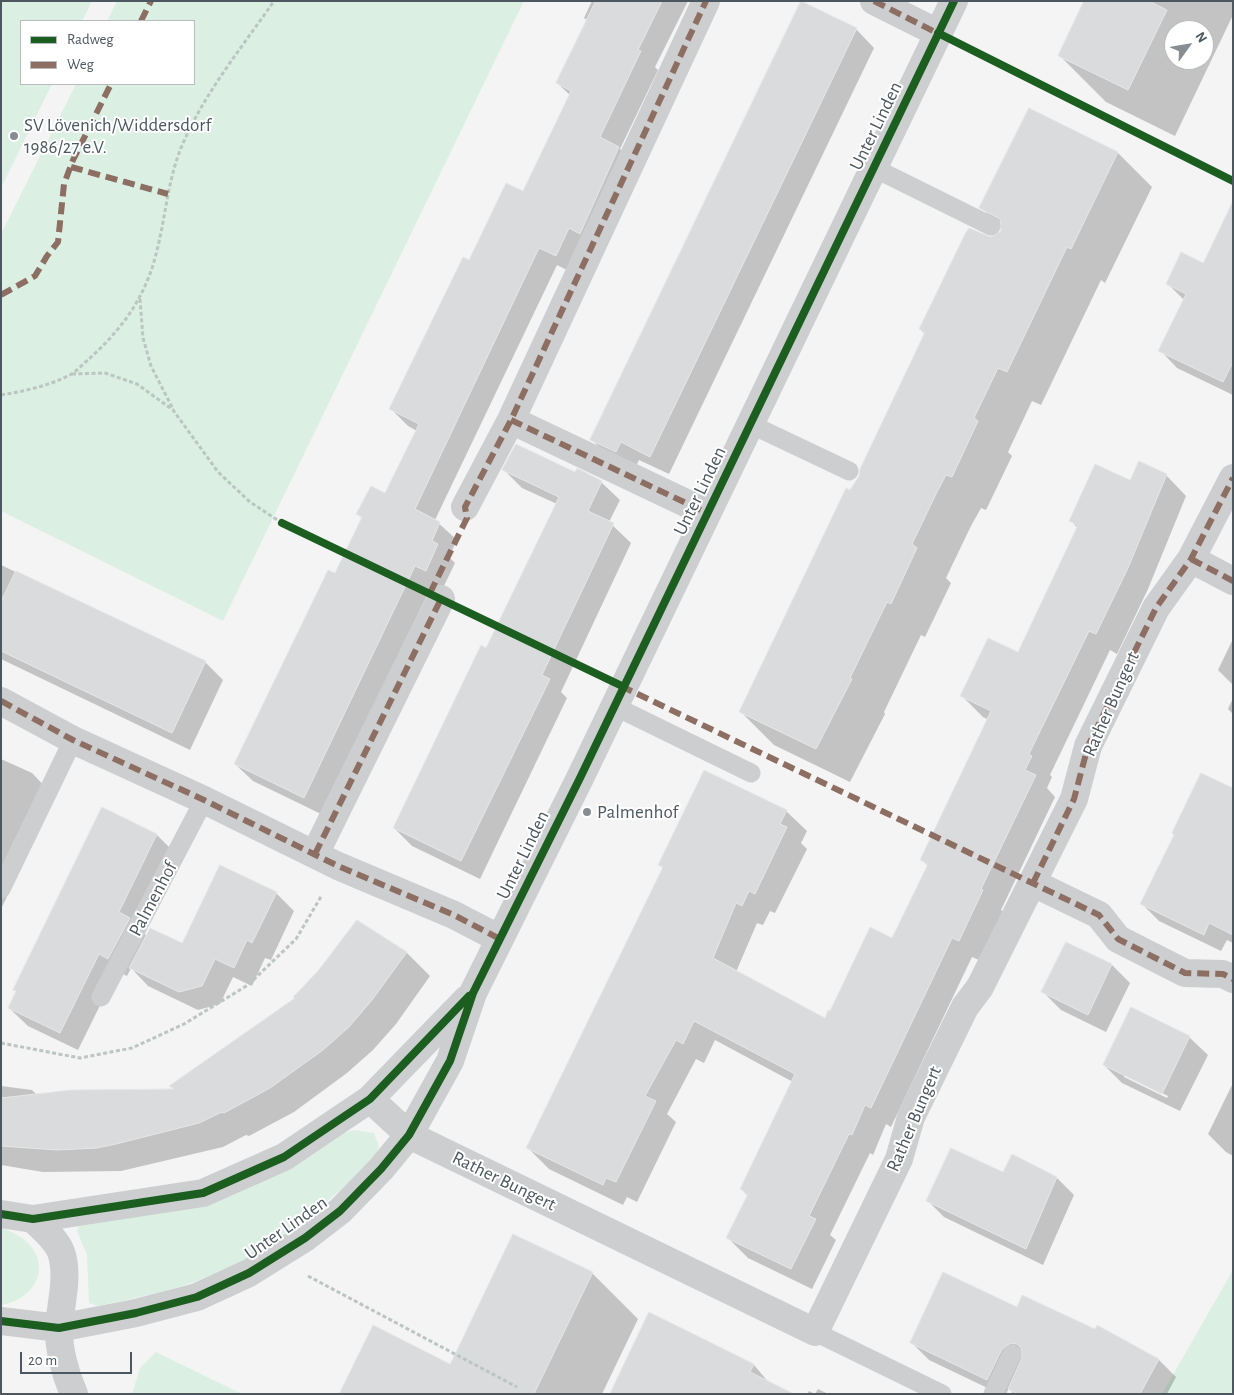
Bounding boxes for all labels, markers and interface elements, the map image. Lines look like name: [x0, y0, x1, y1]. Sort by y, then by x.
legend: [20, 20, 195, 85]
north arrow: [1164, 20, 1214, 70]
text: N: [1192, 30, 1209, 45]
text: Radweg: [67, 32, 114, 47]
text: Weg: [67, 57, 94, 72]
street label: Unter Linden: [845, 78, 907, 174]
place label: SV Lövenich/Widdersdorf 1986/27 e.V.: [24, 114, 211, 158]
marker: SV Lövenich/Widdersdorf 1986/27 e.V.: [8, 130, 20, 142]
street label: Unter Linden: [669, 443, 731, 539]
street label: Rather Bungert: [1078, 648, 1144, 760]
place label: Palmenhof: [597, 801, 678, 823]
marker: Palmenhof: [581, 806, 593, 818]
street label: Unter Linden: [492, 807, 554, 903]
street label: Palmenhof: [124, 858, 182, 940]
street label: Rather Bungert: [882, 1063, 946, 1175]
street label: Rather Bungert: [448, 1146, 560, 1216]
street label: Unter Linden: [240, 1191, 332, 1265]
scale bar: [22, 1342, 135, 1374]
text: 20 m: [28, 1353, 57, 1368]

